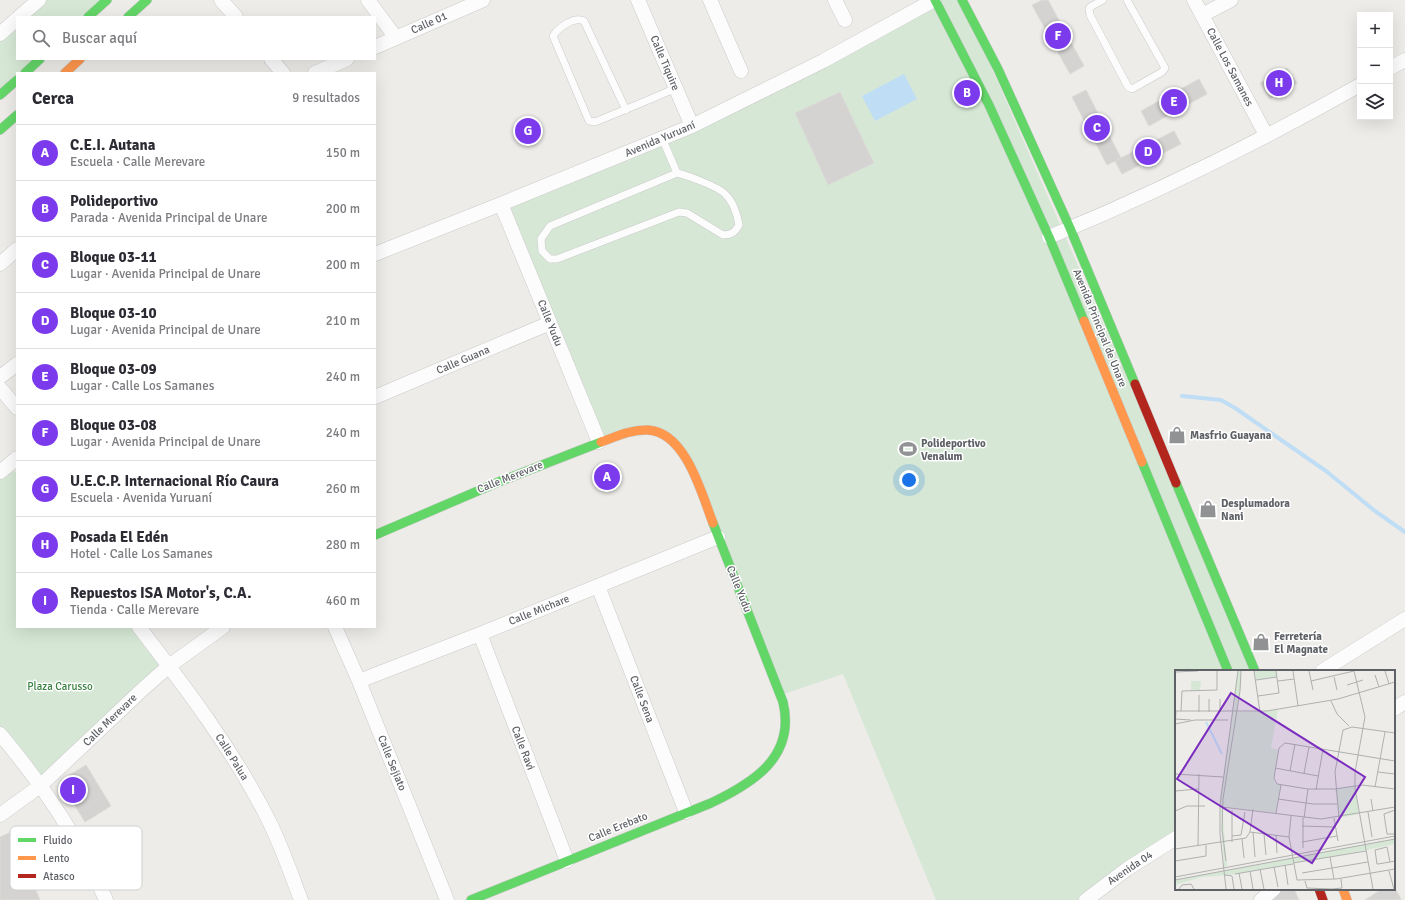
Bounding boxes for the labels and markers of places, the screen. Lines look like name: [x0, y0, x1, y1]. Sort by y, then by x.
pin: F: [1045, 21, 1071, 51]
pin: H: [1266, 68, 1292, 98]
pin: B: [954, 78, 980, 108]
pin: E: [1161, 87, 1187, 117]
pin: C: [1084, 113, 1110, 143]
pin: G: [515, 116, 541, 146]
pin: D: [1135, 137, 1161, 167]
shop icon: Masfrio Guayana: [1167, 425, 1187, 445]
place label: Masfrio Guayana: [1190, 429, 1272, 442]
place label: Polideportivo Venalum: [921, 437, 986, 463]
sports icon: Polideportivo Venalum: [898, 439, 918, 459]
pin: A: [594, 462, 620, 492]
place label: Desplumadora Nani: [1221, 497, 1290, 523]
shop icon: Desplumadora Nani: [1198, 499, 1218, 519]
place label: Ferretería El Magnate: [1274, 630, 1328, 656]
shop icon: Ferretería El Magnate: [1251, 632, 1271, 652]
pin: I: [60, 775, 86, 805]

